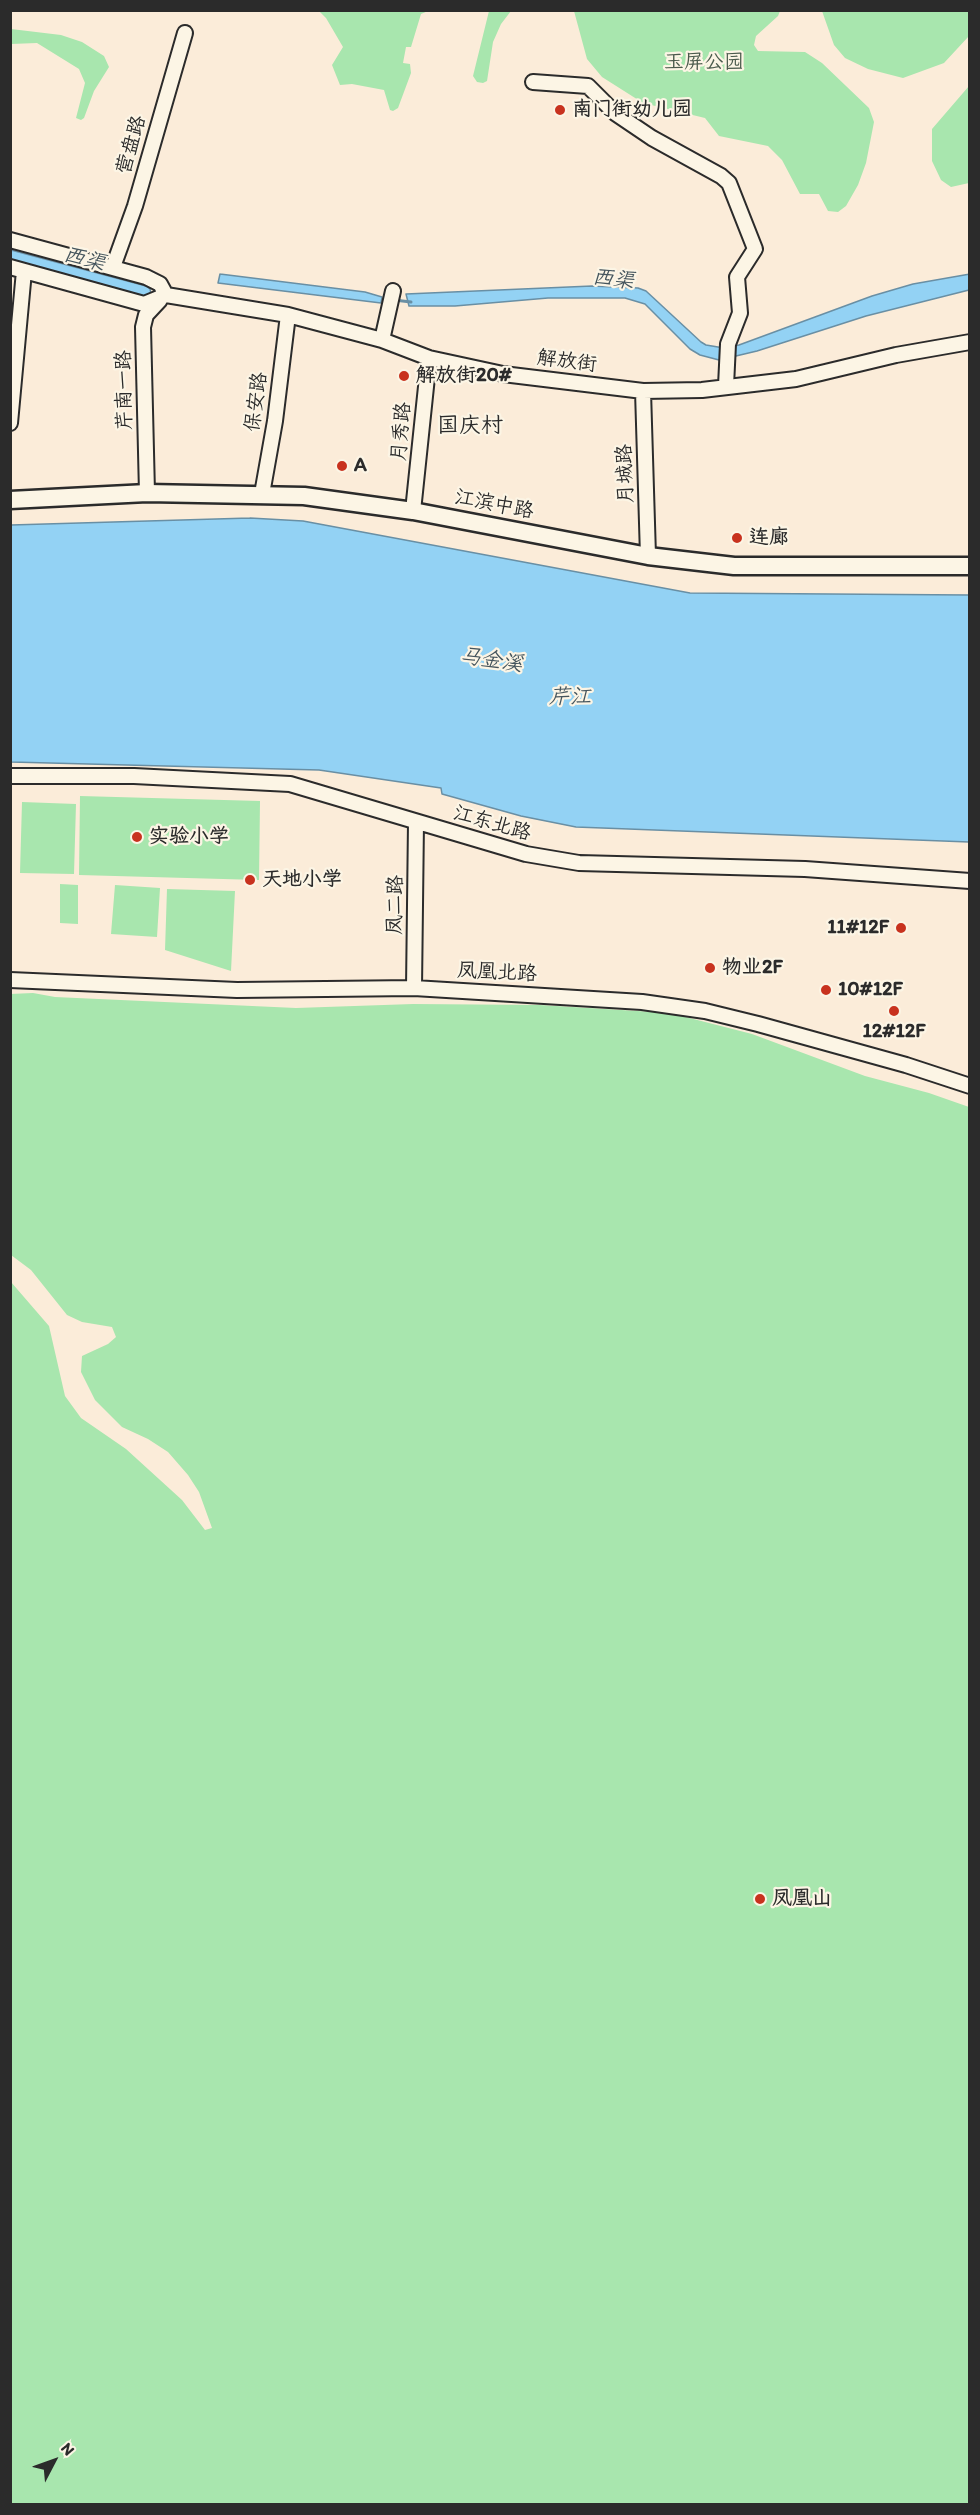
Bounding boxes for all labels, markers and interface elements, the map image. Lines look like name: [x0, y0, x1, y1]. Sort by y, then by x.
park label: 玉屏公园: [664, 51, 744, 75]
place label: 南门街幼儿园: [572, 98, 692, 122]
marker: 南门街幼儿园: [553, 103, 567, 117]
street label: 营盘路: [112, 113, 152, 177]
water label: 西渠: [60, 242, 108, 278]
water label: 西渠: [591, 265, 635, 295]
street label: 解放街: [536, 346, 598, 378]
street label: 芹南一路: [112, 350, 138, 430]
place label: 解放街20#: [416, 364, 512, 388]
marker: 解放街20#: [397, 369, 411, 383]
street label: 保安路: [241, 371, 273, 433]
street label: 月秀路: [387, 401, 417, 463]
district label: 国庆村: [437, 413, 503, 439]
street label: 月城路: [613, 444, 639, 504]
place label: A: [354, 454, 367, 478]
marker: A: [335, 459, 349, 473]
street label: 江滨中路: [452, 486, 536, 524]
place label: 连廊: [749, 526, 789, 550]
marker: 连廊: [730, 531, 744, 545]
water label: 马金溪: [458, 644, 524, 678]
water label: 芹江: [549, 685, 591, 711]
street label: 江东北路: [450, 801, 534, 847]
place label: 实验小学: [149, 825, 229, 849]
marker: 实验小学: [130, 830, 144, 844]
place label: 天地小学: [262, 868, 342, 892]
marker: 天地小学: [243, 873, 257, 887]
street label: 凤二路: [383, 875, 409, 935]
place label: 11#12F: [827, 916, 889, 940]
marker: 11#12F: [894, 921, 908, 935]
place label: 物业2F: [722, 956, 783, 980]
street label: 凤凰北路: [456, 959, 538, 987]
marker: 物业2F: [703, 961, 717, 975]
place label: 10#12F: [838, 978, 903, 1002]
marker: 10#12F: [819, 983, 833, 997]
marker: 12#12F: [887, 1004, 901, 1018]
place label: 12#12F: [863, 1020, 925, 1044]
place label: 凤凰山: [772, 1887, 832, 1911]
marker: 凤凰山: [753, 1892, 767, 1906]
north arrow: [24, 2431, 84, 2491]
text: N: [57, 2439, 79, 2459]

